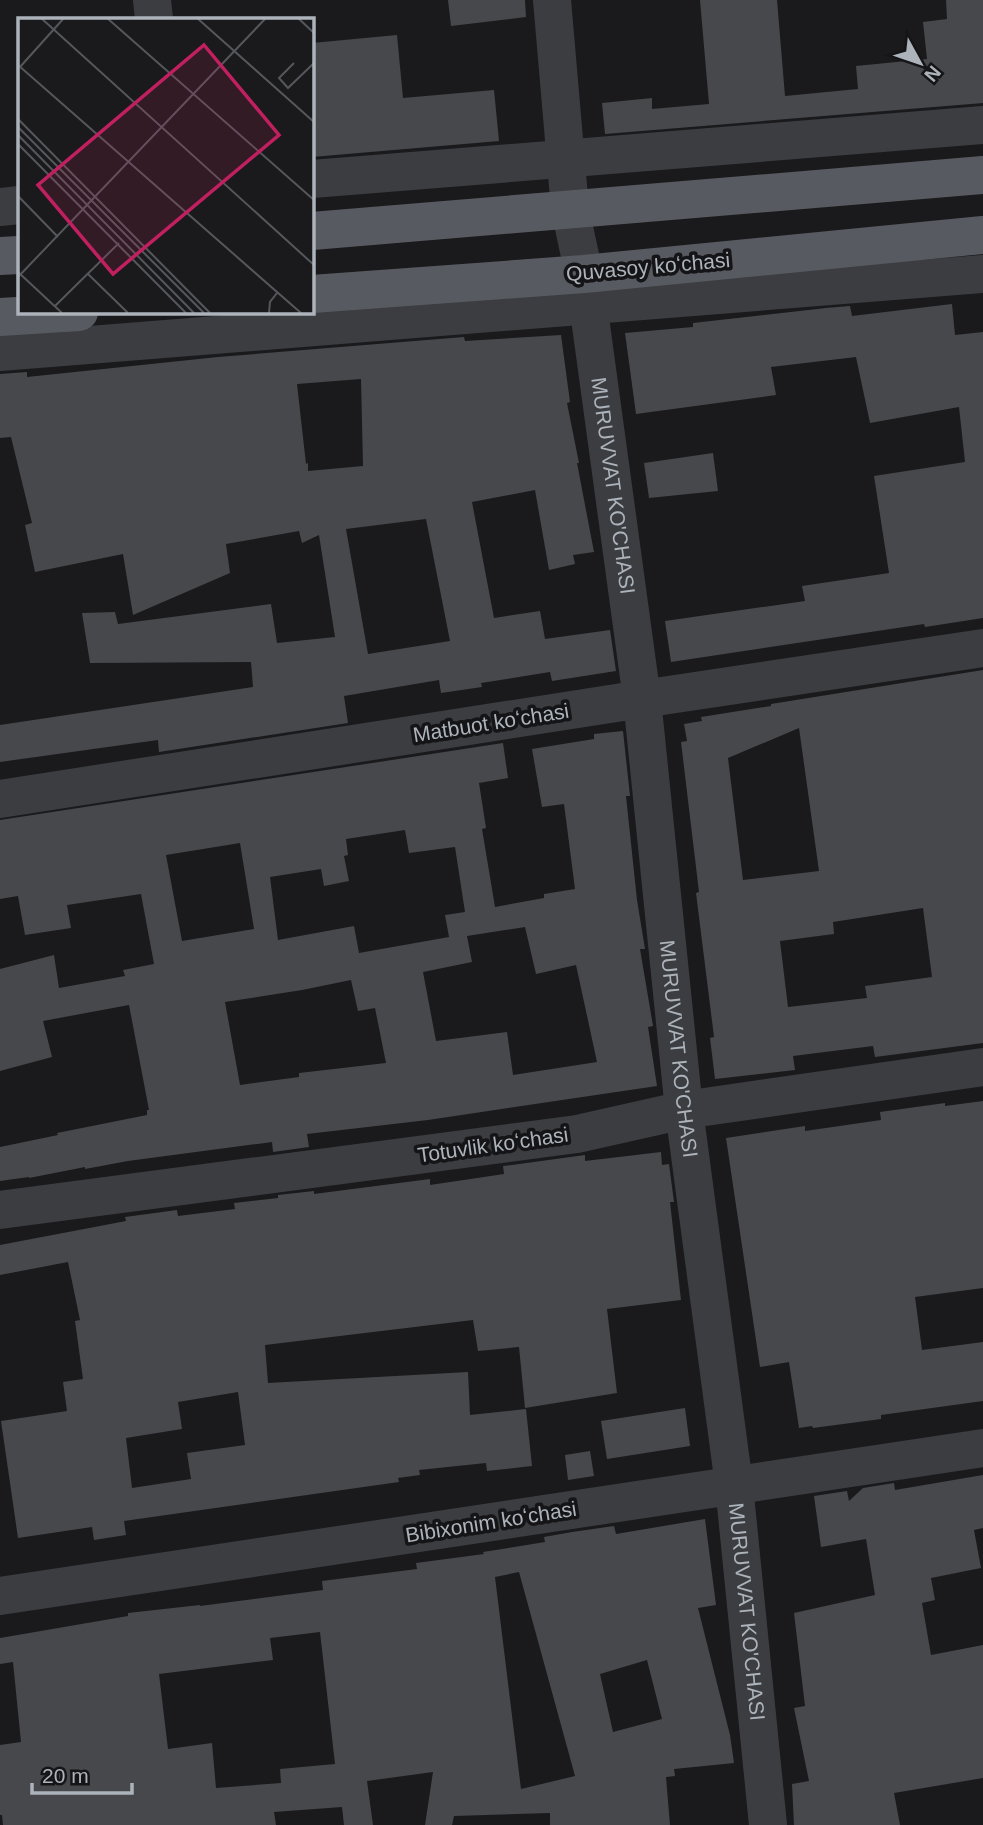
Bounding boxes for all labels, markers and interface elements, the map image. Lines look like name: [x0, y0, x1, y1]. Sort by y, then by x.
inset map: [18, 18, 313, 313]
north arrow: [885, 28, 955, 98]
text: N: [920, 62, 945, 86]
street label: Quvasoy koʻchasi: [565, 248, 731, 285]
street label: MURUVVAT KO'CHASI: [587, 376, 640, 596]
street label: Matbuot koʻchasi: [411, 699, 571, 746]
street label: MURUVVAT KO'CHASI: [656, 939, 702, 1159]
street label: Totuvlik koʻchasi: [416, 1123, 570, 1166]
street label: Bibixonim koʻchasi: [404, 1497, 578, 1546]
street label: MURUVVAT KO'CHASI: [725, 1502, 769, 1722]
scale bar: [32, 1752, 131, 1796]
text: 20 m: [42, 1764, 89, 1787]

